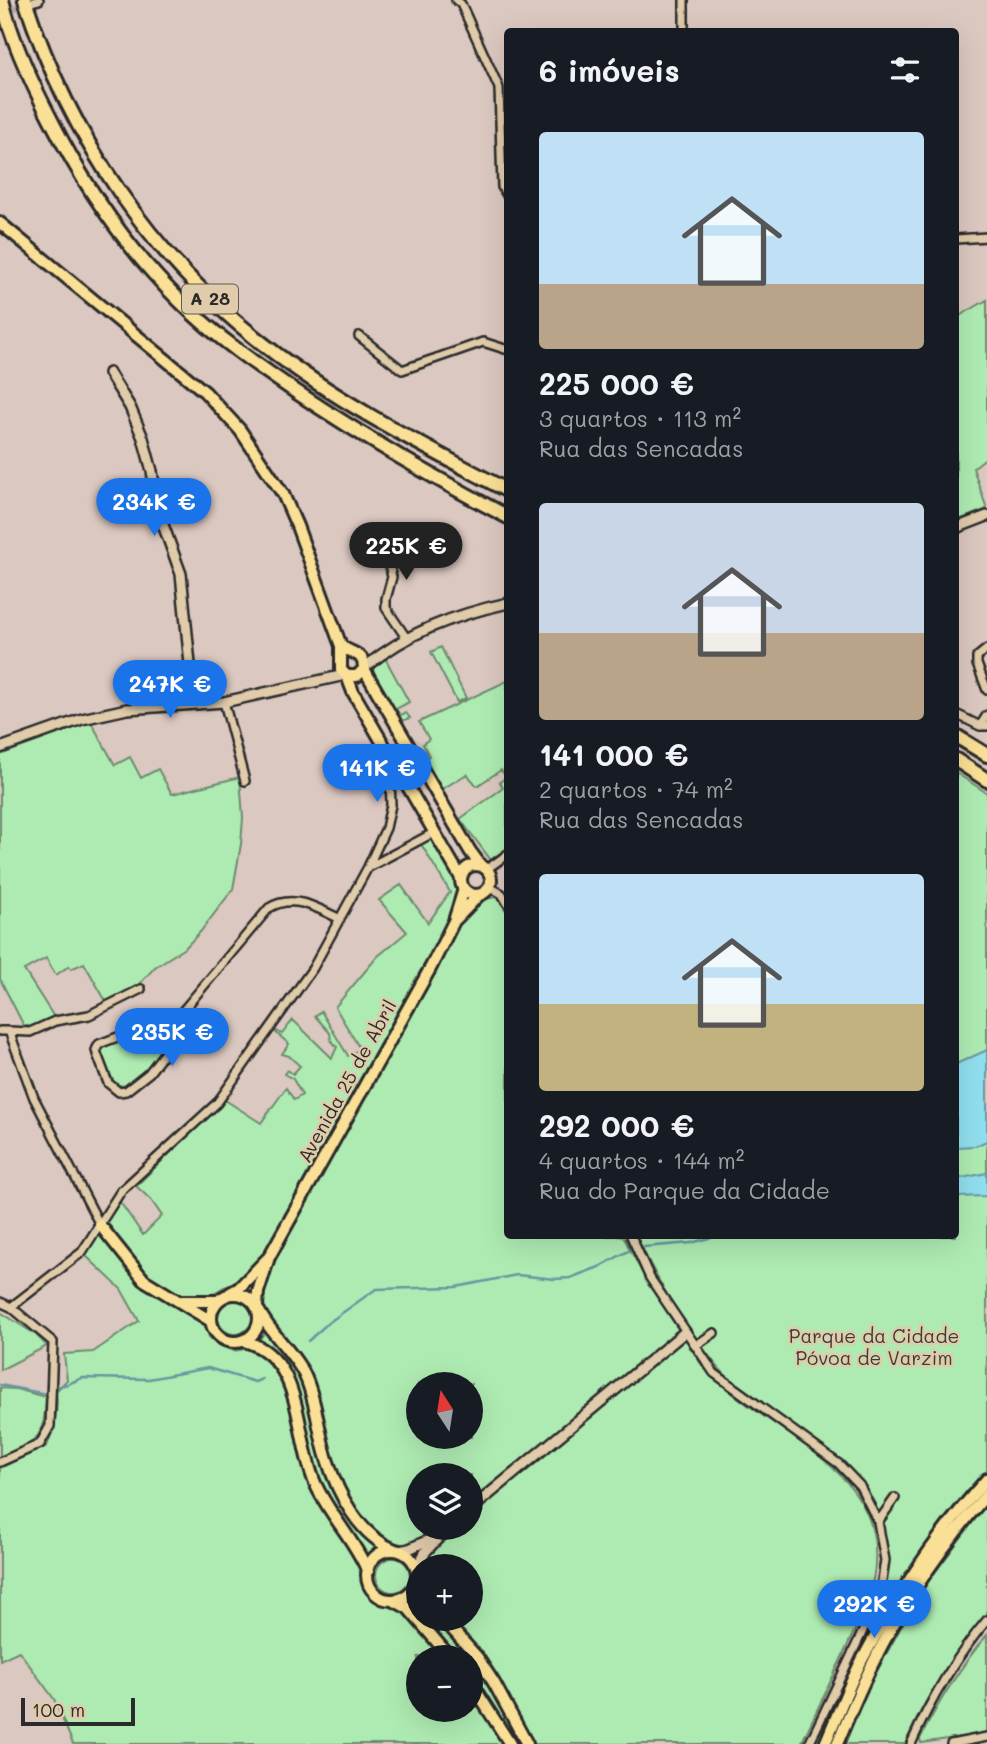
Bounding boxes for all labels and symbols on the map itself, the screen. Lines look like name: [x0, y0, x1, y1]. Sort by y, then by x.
road number: A 28: [182, 284, 238, 314]
pin: 234K €: [97, 478, 211, 538]
pin: 225K €: [349, 522, 463, 582]
pin: 247K €: [113, 660, 227, 720]
pin: 141K €: [320, 744, 434, 804]
street label: Avenida 25 de Abril: [291, 995, 402, 1167]
pin: 235K €: [115, 1009, 229, 1068]
park label: Parque da Cidade Póvoa de Varzim: [789, 1323, 959, 1370]
north arrow: [406, 1372, 483, 1449]
pin: 292K €: [817, 1580, 931, 1640]
scale bar: [21, 1695, 135, 1727]

